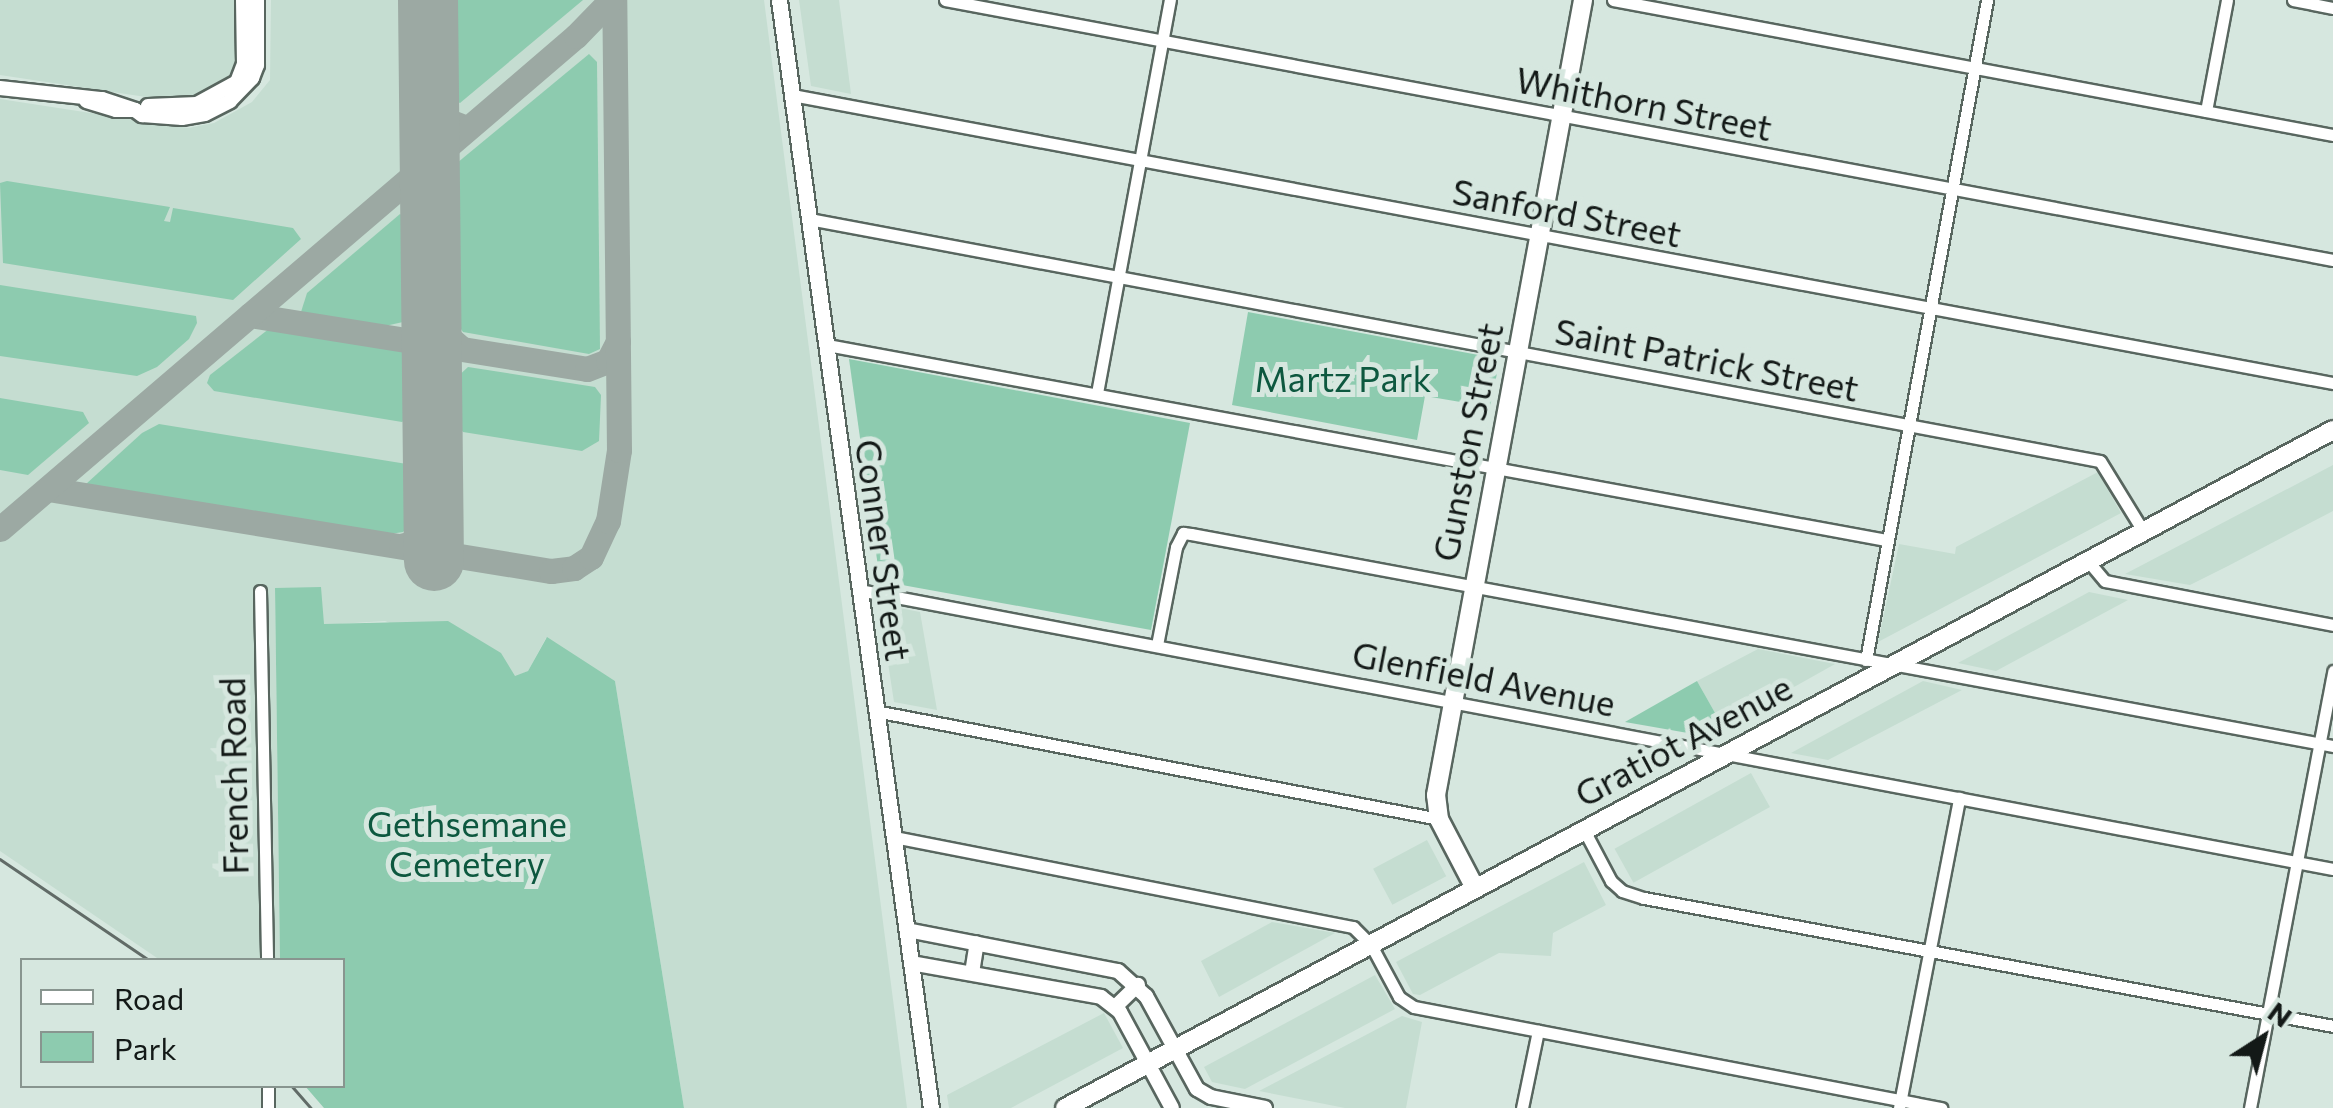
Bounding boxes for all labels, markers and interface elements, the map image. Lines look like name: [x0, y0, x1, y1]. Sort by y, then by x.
street label: Whithorn Street: [1513, 58, 1775, 148]
street label: Sanford Street: [1449, 169, 1685, 255]
street label: Saint Patrick Street: [1552, 309, 1862, 409]
street label: Gunston Street: [1423, 319, 1511, 565]
park label: Martz Park: [1254, 357, 1432, 399]
street label: Conner Street: [848, 437, 920, 663]
street label: Glenfield Avenue: [1349, 632, 1619, 724]
street label: Gratiot Avenue: [1567, 665, 1799, 815]
street label: French Road: [210, 677, 256, 875]
park label: Gethsemane Cemetery: [367, 802, 567, 884]
legend: [20, 958, 345, 1088]
text: Road: [114, 979, 184, 1016]
north arrow: [2213, 988, 2313, 1088]
text: N: [2262, 994, 2299, 1034]
text: Park: [114, 1029, 177, 1066]

